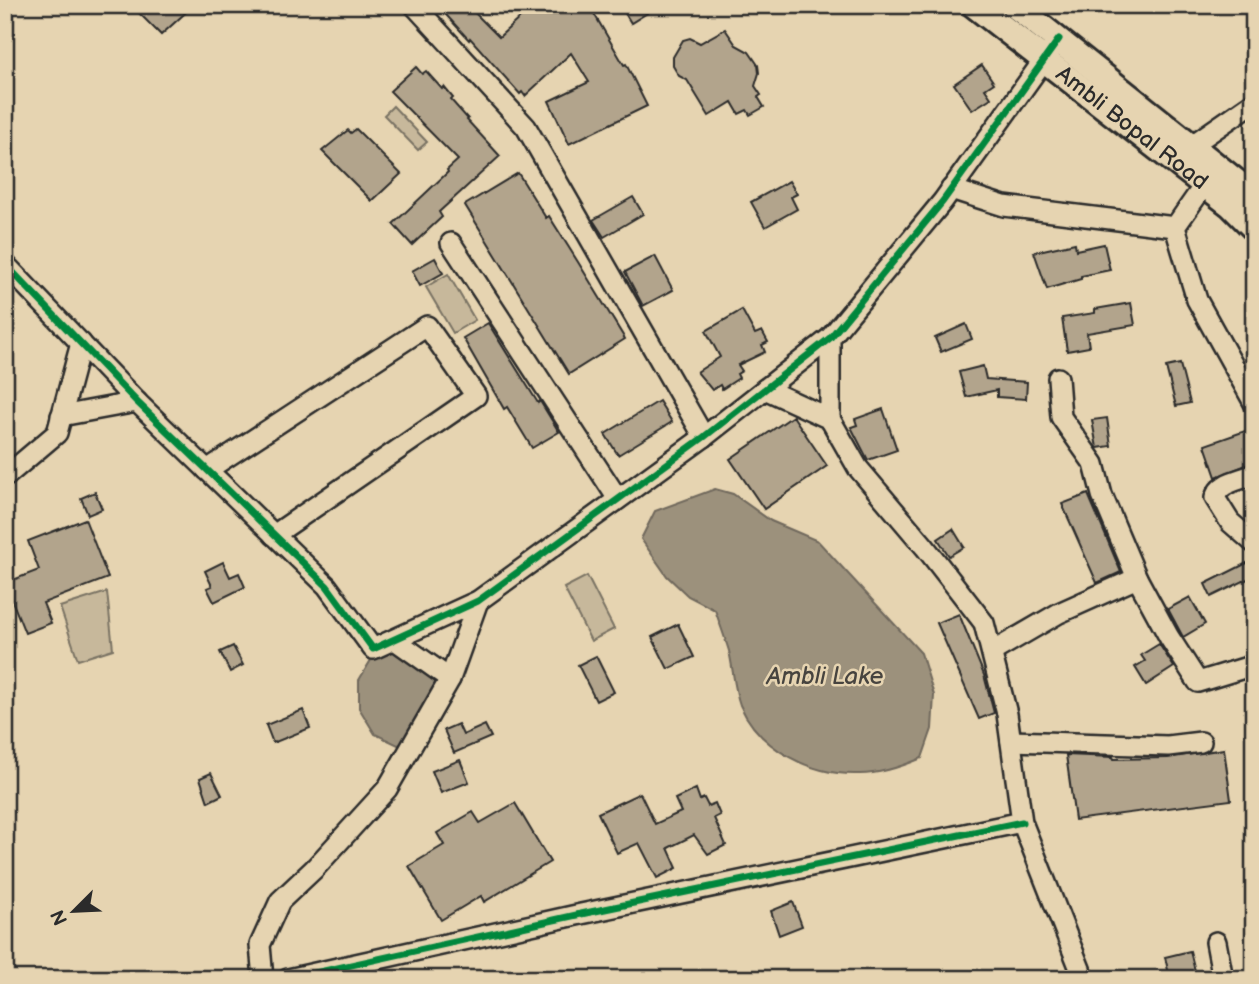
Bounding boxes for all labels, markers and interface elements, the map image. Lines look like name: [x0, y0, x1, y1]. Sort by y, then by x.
street label: Ambli Bopal Road: [1050, 60, 1214, 196]
water label: Ambli Lake: [765, 662, 884, 691]
north arrow: [38, 876, 108, 946]
text: N: [46, 906, 73, 929]

